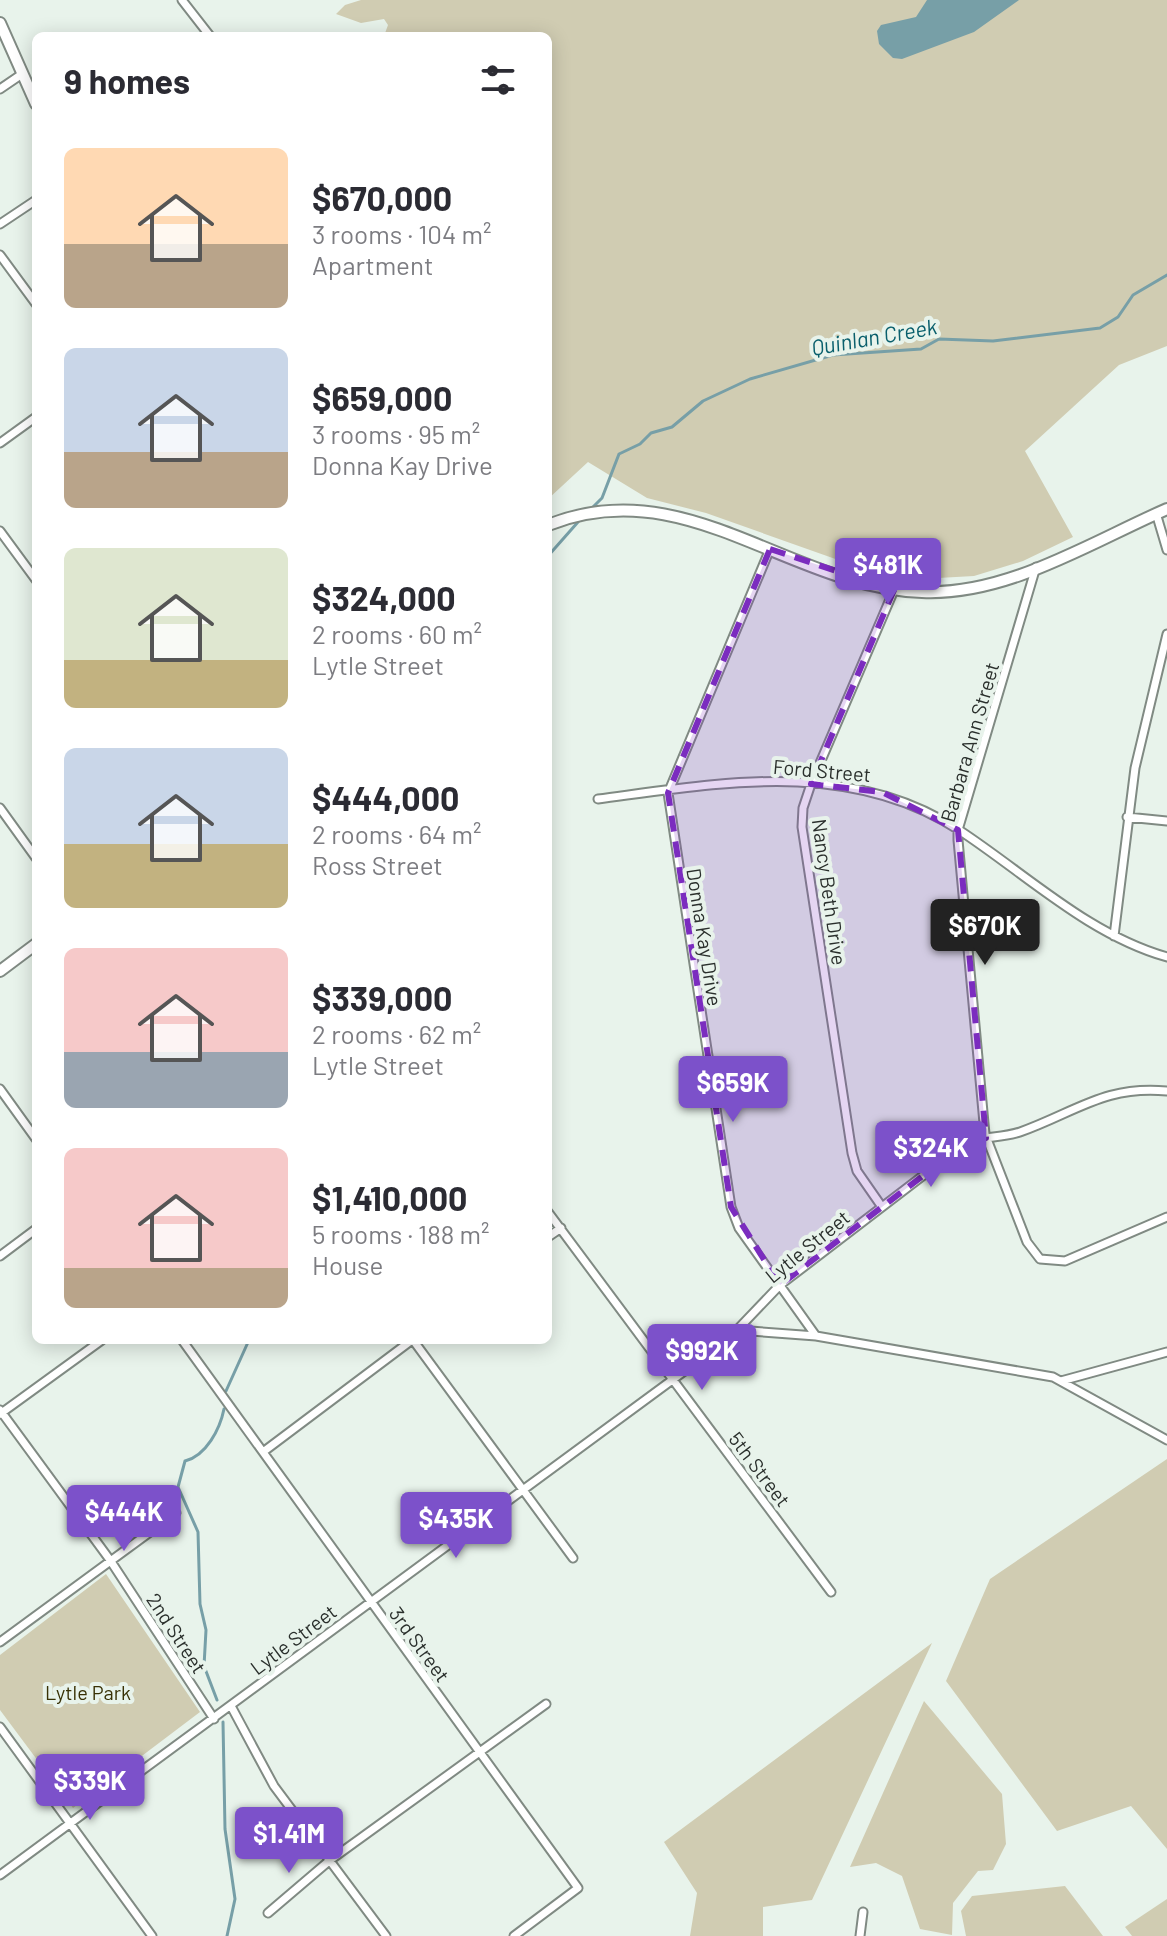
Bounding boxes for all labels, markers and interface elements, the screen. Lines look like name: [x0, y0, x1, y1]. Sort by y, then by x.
icon: filters: [476, 58, 520, 102]
text: 9 homes: [64, 60, 190, 101]
text: $670,000: [312, 177, 452, 218]
icon: home: [128, 180, 224, 276]
text: 3 rooms · 104 m²: [312, 218, 491, 249]
text: Apartment: [312, 249, 433, 280]
water label: Quinlan Creek: [809, 312, 939, 360]
text: $659,000: [312, 377, 452, 418]
icon: home: [128, 380, 224, 476]
text: 3 rooms · 95 m²: [312, 418, 480, 449]
text: Donna Kay Drive: [312, 449, 493, 480]
pin: $481K: [832, 538, 944, 606]
text: $481K: [853, 548, 923, 579]
text: $324,000: [312, 577, 456, 618]
icon: home: [128, 580, 224, 676]
text: 2 rooms · 60 m²: [312, 618, 482, 649]
text: Lytle Street: [312, 649, 444, 680]
street label: Barbara Ann Street: [935, 659, 1003, 825]
street label: Ford Street: [772, 754, 872, 786]
text: $444,000: [312, 777, 459, 818]
icon: home: [128, 780, 224, 876]
street label: Nancy Beth Drive: [808, 817, 852, 967]
text: 2 rooms · 64 m²: [312, 818, 482, 849]
text: Ross Street: [312, 849, 443, 880]
street label: Donna Kay Drive: [682, 866, 728, 1008]
pin: $670K: [929, 899, 1041, 967]
text: $670K: [949, 909, 1021, 940]
text: $339,000: [312, 977, 453, 1018]
icon: home: [128, 980, 224, 1076]
text: 2 rooms · 62 m²: [312, 1018, 481, 1049]
text: Lytle Street: [312, 1049, 444, 1080]
pin: $659K: [677, 1056, 789, 1124]
text: $659K: [697, 1066, 769, 1097]
pin: $324K: [875, 1121, 987, 1189]
text: $324K: [893, 1131, 969, 1162]
text: $1,410,000: [312, 1177, 467, 1218]
icon: home: [128, 1180, 224, 1276]
street label: Lytle Street: [760, 1205, 854, 1287]
text: 5 rooms · 188 m²: [312, 1218, 489, 1249]
text: House: [312, 1249, 383, 1280]
pin: $992K: [646, 1324, 758, 1392]
text: $992K: [665, 1334, 739, 1365]
street label: 5th Street: [724, 1427, 796, 1511]
pin: $444K: [68, 1485, 180, 1553]
pin: $435K: [400, 1492, 512, 1560]
text: $444K: [85, 1495, 163, 1526]
text: $435K: [419, 1502, 493, 1533]
street label: 2nd Street: [142, 1588, 212, 1678]
street label: Lytle Street: [245, 1599, 341, 1679]
street label: 3rd Street: [385, 1602, 455, 1686]
park label: Lytle Park: [45, 1680, 131, 1704]
pin: $339K: [34, 1754, 146, 1822]
text: $339K: [53, 1764, 127, 1795]
pin: $1.41M: [224, 1807, 354, 1875]
text: $1.41M: [253, 1817, 325, 1848]

